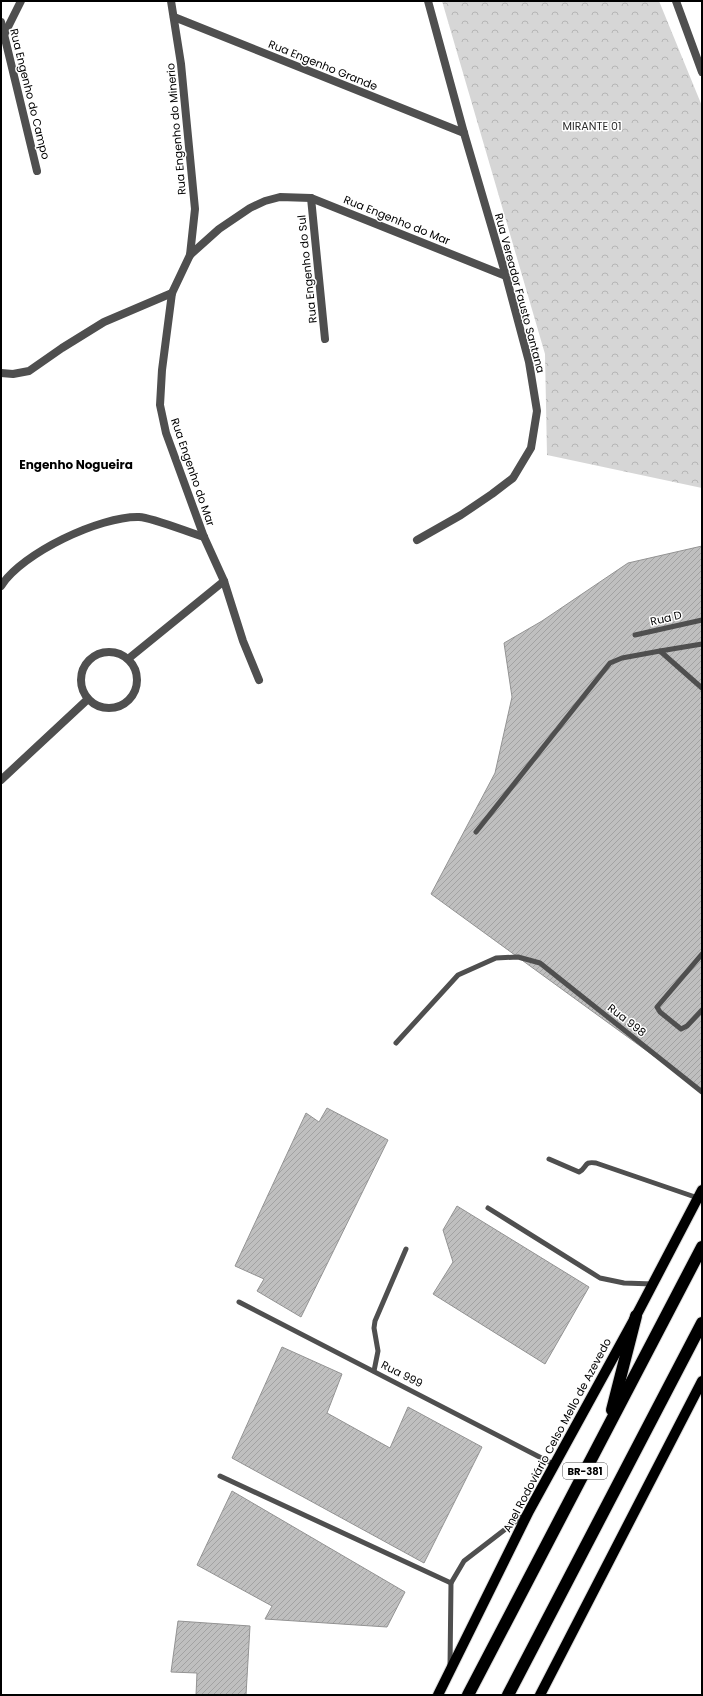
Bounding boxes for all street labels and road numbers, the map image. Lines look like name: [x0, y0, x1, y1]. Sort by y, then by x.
street label: Rua Engenho do Campo: [6, 27, 54, 161]
street label: Rua Engenho Grande: [266, 36, 380, 94]
street label: Rua Engenho do Minerio: [162, 62, 190, 196]
street label: Rua Engenho do Mar: [341, 191, 453, 249]
street label: Rua Vereador Fausto Santana: [491, 211, 549, 375]
street label: Rua Engenho do Sul: [293, 214, 321, 324]
street label: Rua Engenho do Mar: [167, 416, 219, 528]
street label: Rua D: [649, 607, 684, 629]
street label: Rua 998: [604, 1000, 650, 1040]
street label: Anel Rodoviário Celso Mello de Azevedo: [499, 1335, 615, 1535]
street label: Rua 999: [378, 1357, 426, 1391]
road number: BR-381: [563, 1463, 607, 1479]

